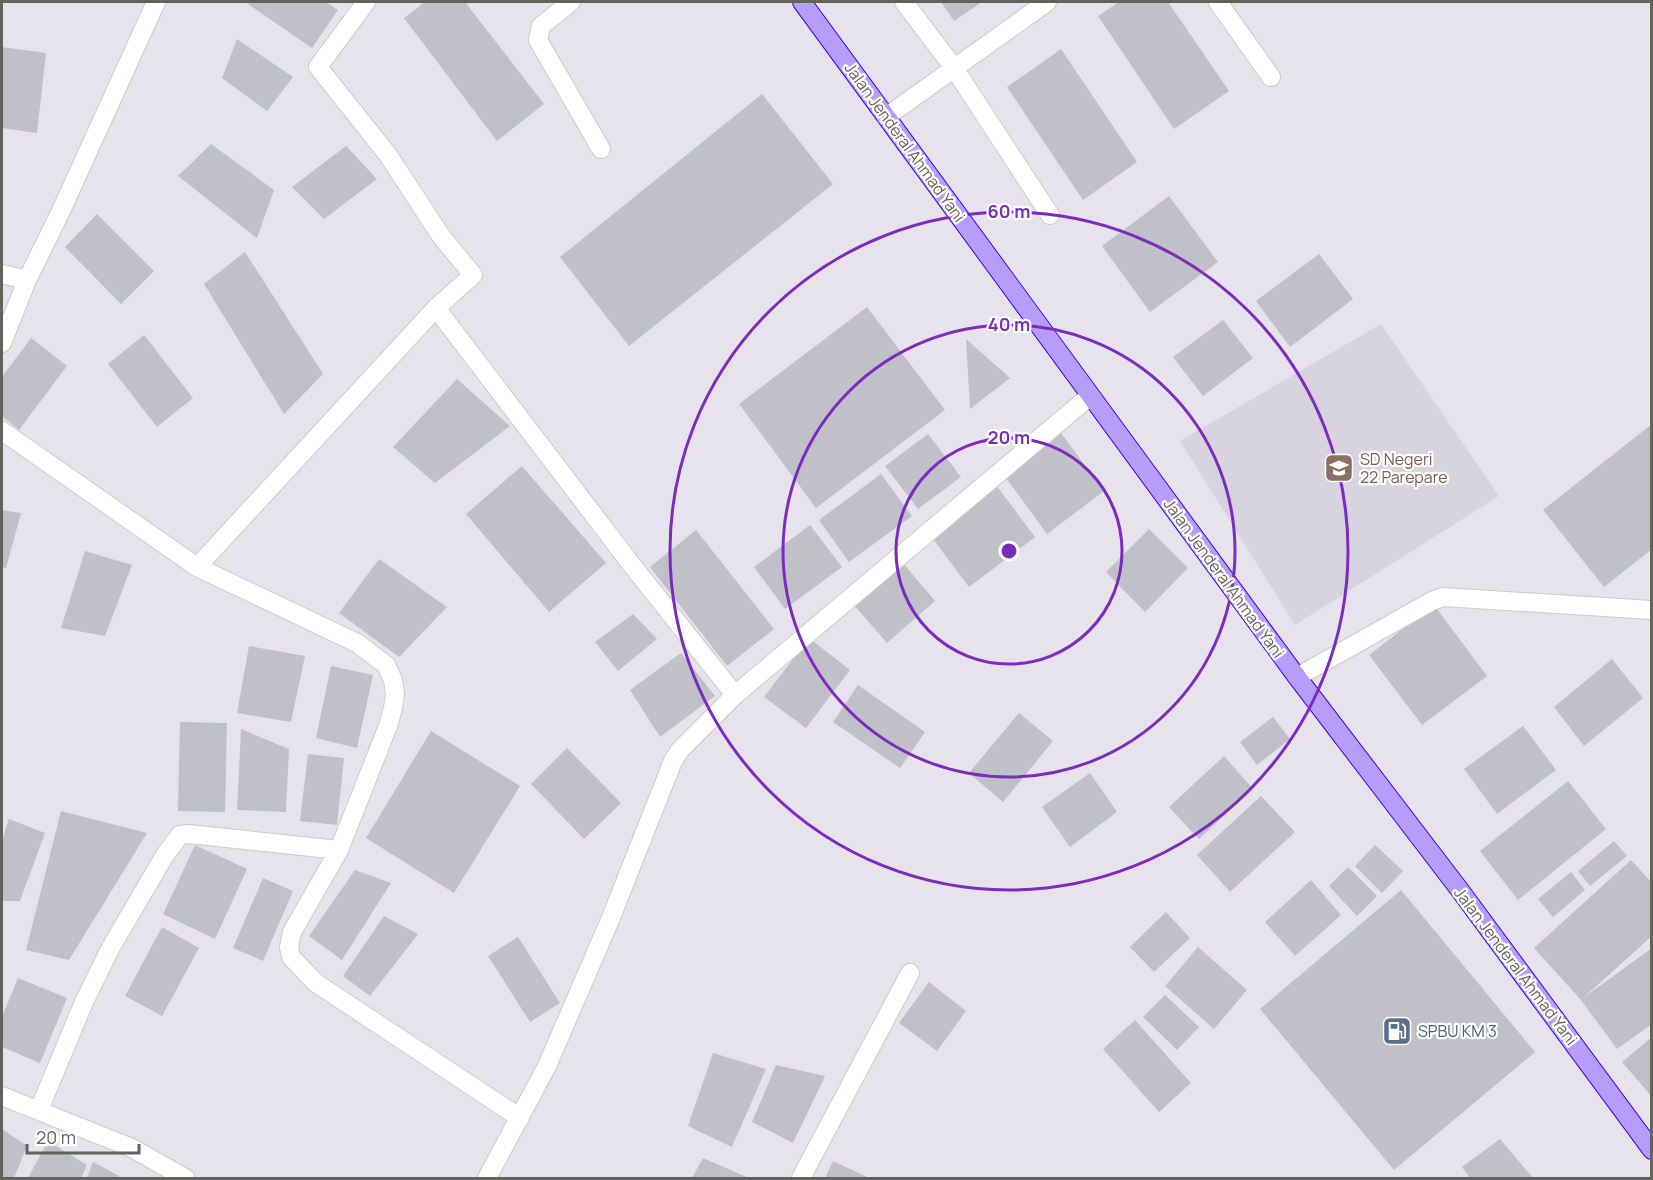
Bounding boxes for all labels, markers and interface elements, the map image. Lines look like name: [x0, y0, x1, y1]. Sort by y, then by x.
street label: Jalan Jenderal Ahmad Yani: [840, 58, 970, 226]
text: 60 m: [988, 199, 1030, 223]
text: 40 m: [988, 312, 1030, 336]
text: 20 m: [988, 425, 1030, 449]
place label: SD Negeri 22 Parepare: [1360, 448, 1448, 488]
school or university icon: SD Negeri 22 Parepare: [1323, 452, 1355, 484]
street label: Jalan Jenderal Ahmad Yani: [1159, 494, 1289, 662]
centre of rings: [999, 541, 1019, 561]
street label: Jalan Jenderal Ahmad Yani: [1449, 883, 1583, 1049]
fuel station icon: SPBU KM 3: [1381, 1015, 1413, 1047]
place label: SPBU KM 3: [1418, 1020, 1497, 1042]
scale bar: [27, 1117, 140, 1155]
text: 20 m: [36, 1125, 76, 1149]

